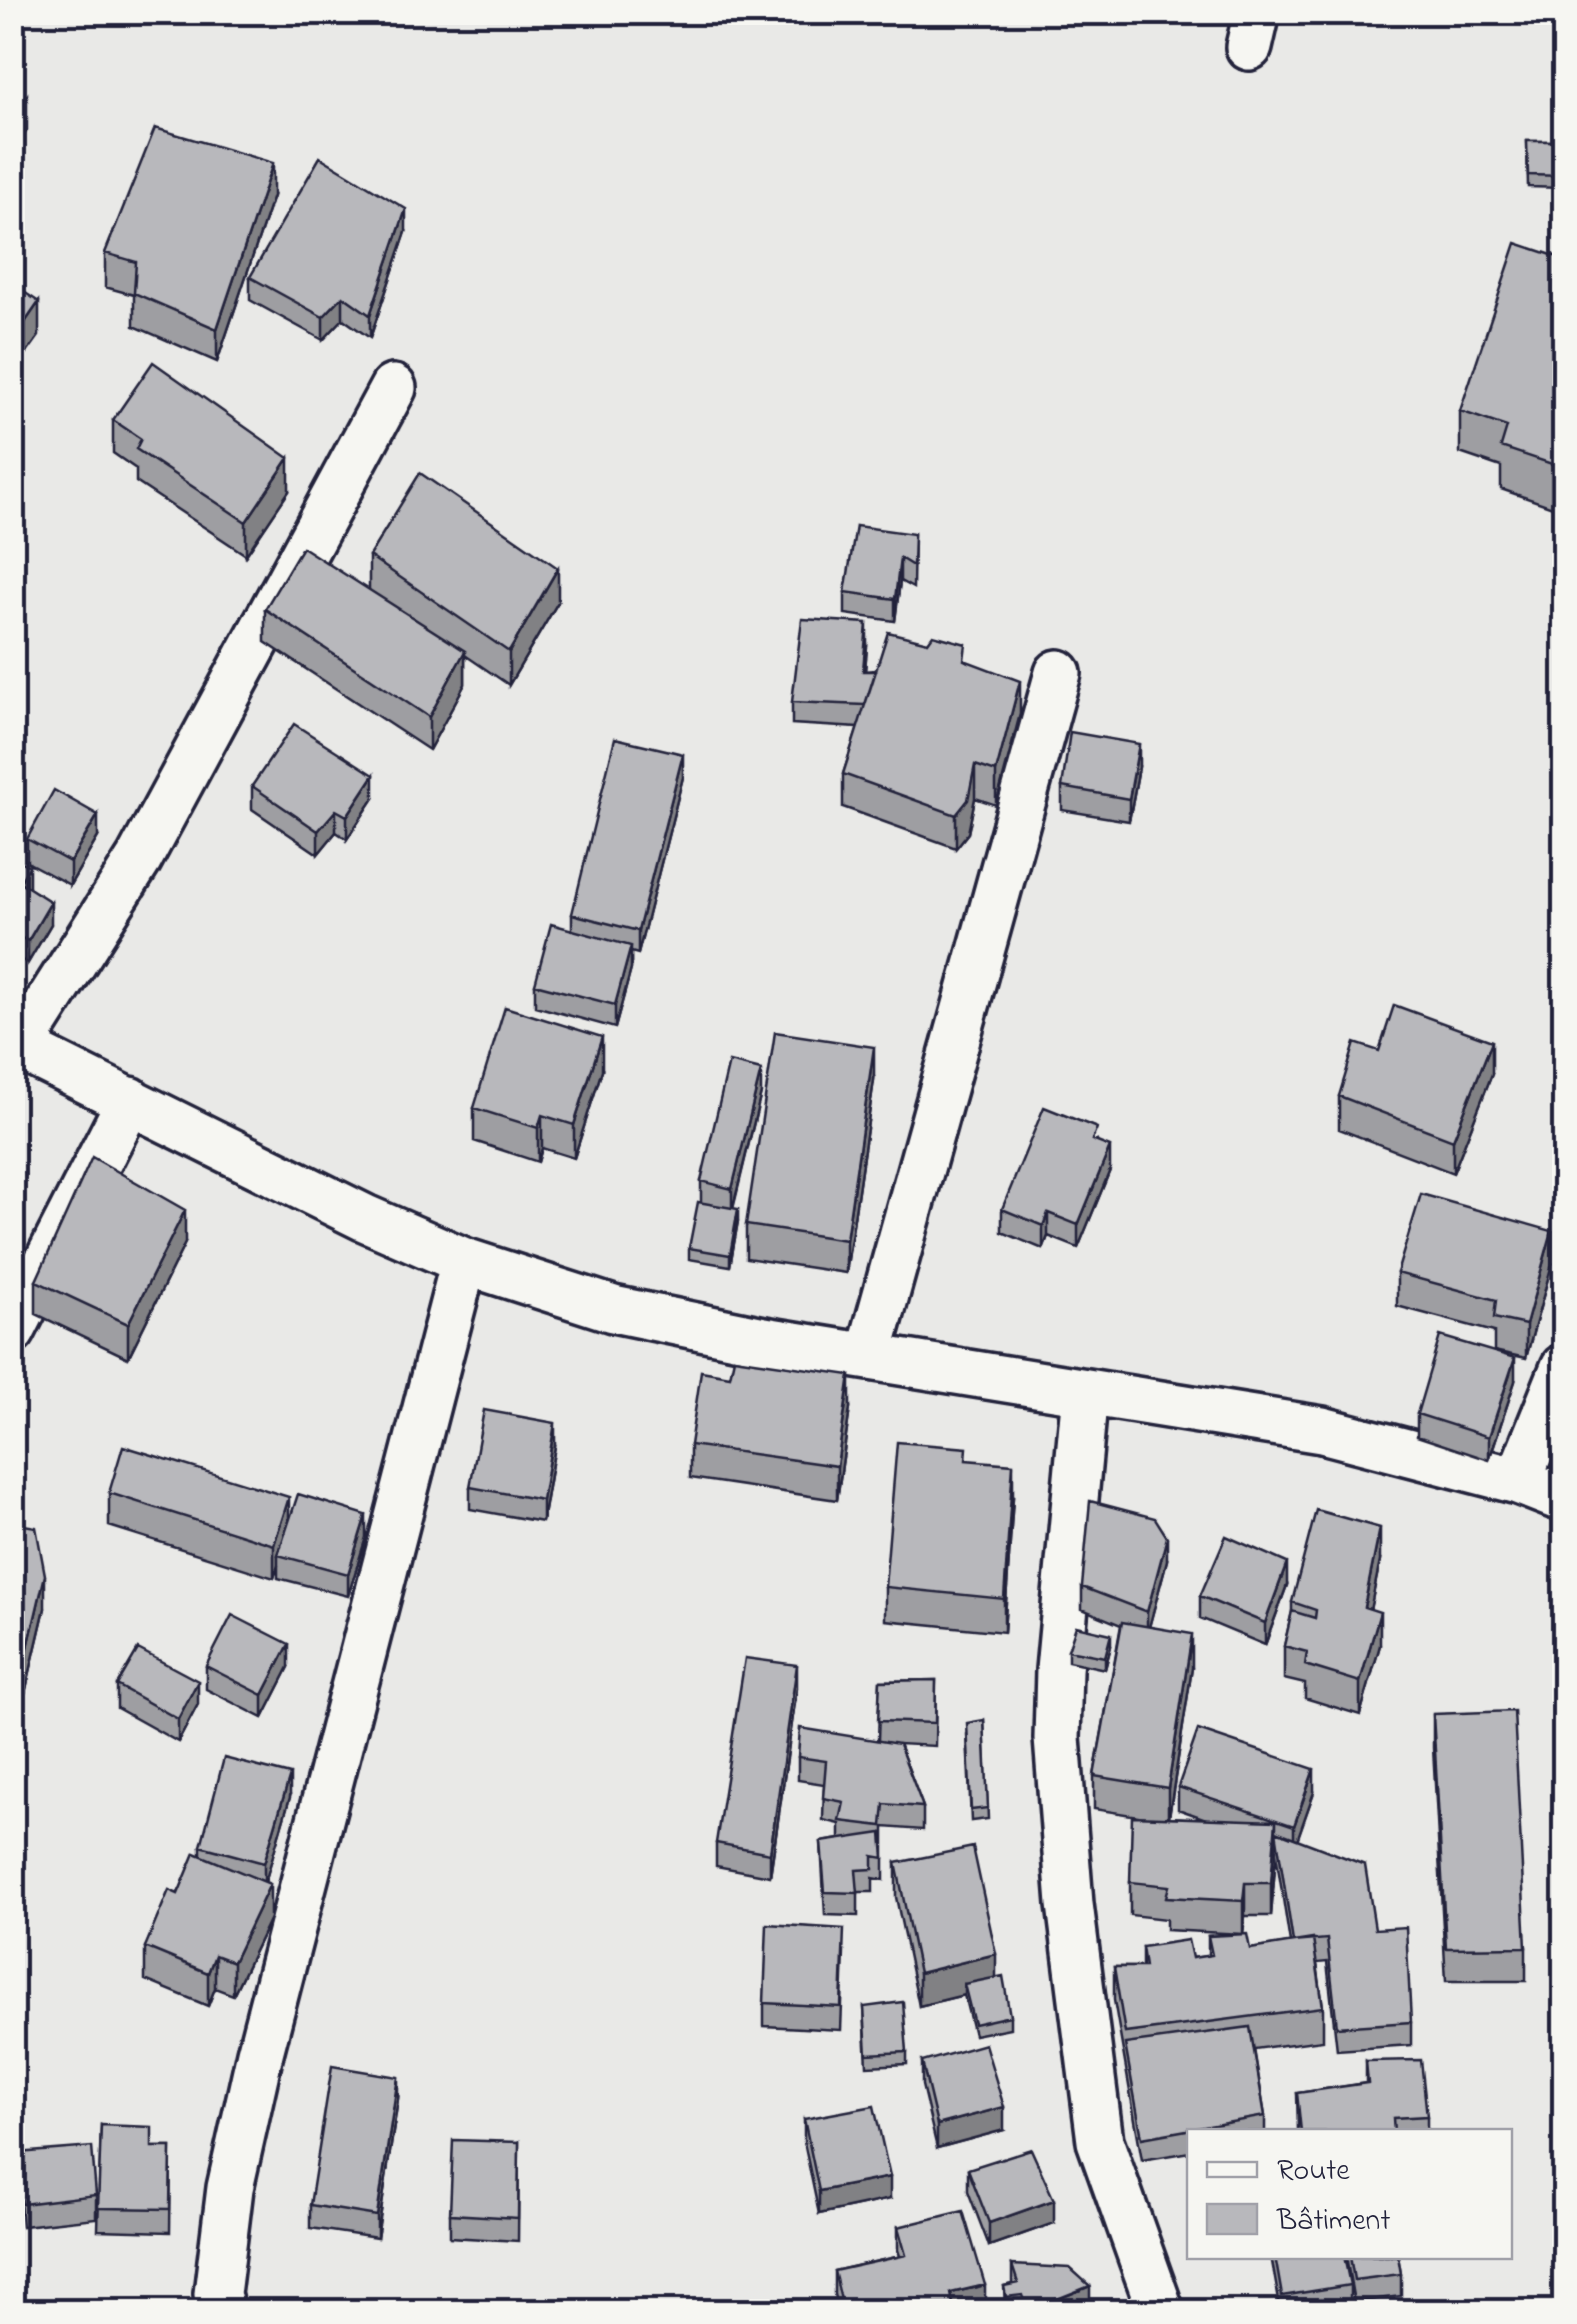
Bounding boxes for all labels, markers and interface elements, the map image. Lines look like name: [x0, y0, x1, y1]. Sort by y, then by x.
legend: [1187, 2129, 1512, 2259]
text: Route: [1277, 2150, 1350, 2194]
text: Bâtiment: [1276, 2200, 1390, 2244]

